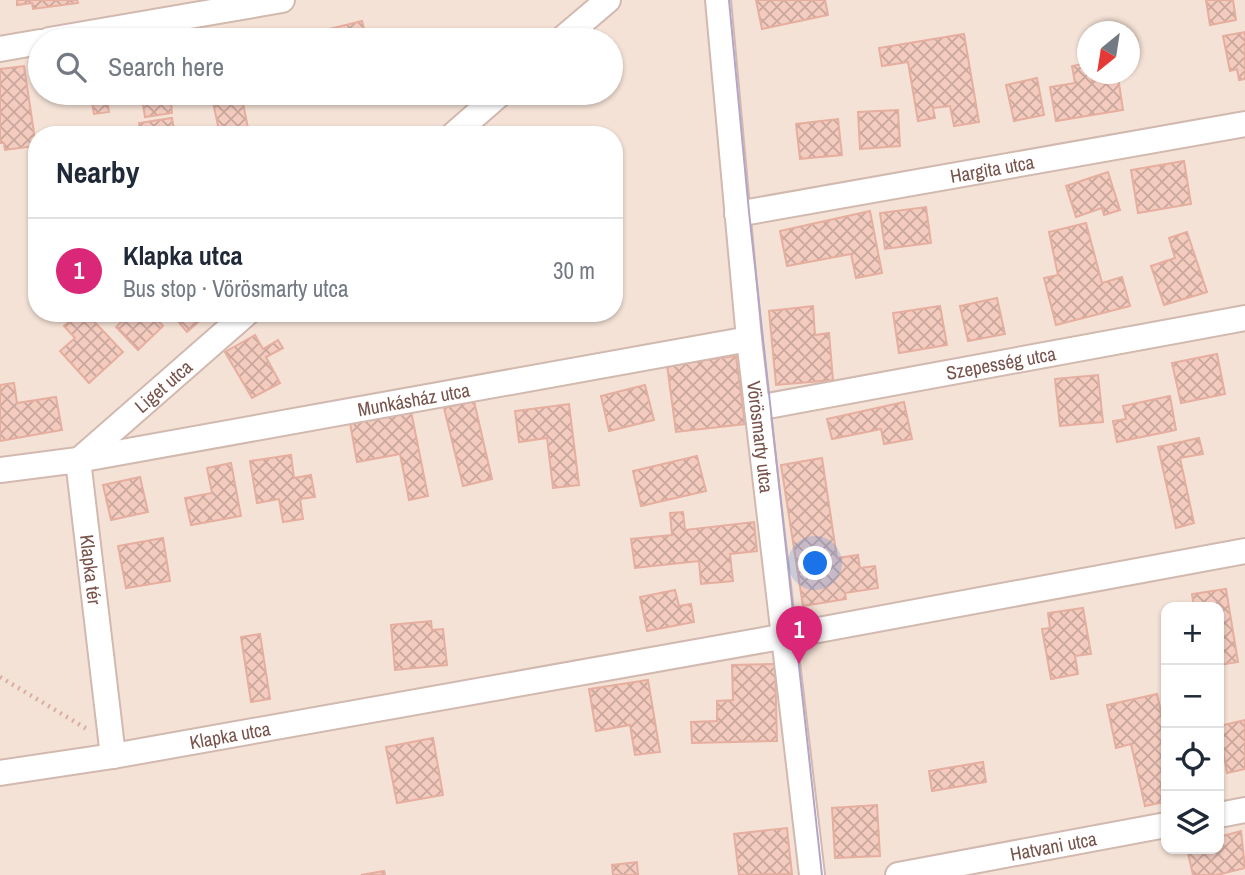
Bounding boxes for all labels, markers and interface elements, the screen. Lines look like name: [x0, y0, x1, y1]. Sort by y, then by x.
north arrow: [1077, 21, 1140, 84]
search box: [28, 28, 623, 105]
icon: search: [52, 48, 90, 86]
text: Search here: [108, 49, 224, 84]
street label: Hargita utca: [948, 149, 1036, 189]
text: Nearby: [56, 152, 139, 192]
text: Klapka utca: [123, 238, 243, 273]
text: 1: [74, 255, 84, 286]
text: 30 m: [553, 255, 595, 286]
text: Bus stop · Vörösmarty utca: [123, 273, 348, 304]
street label: Szepesség utca: [944, 340, 1058, 386]
street label: Liget utca: [129, 354, 198, 419]
street label: Munkásház utca: [355, 377, 472, 422]
street label: Vörösmarty utca: [741, 379, 780, 495]
street label: Klapka tér: [74, 533, 108, 607]
your location: [798, 546, 832, 580]
map controls: [1161, 602, 1224, 854]
button: +: [1161, 602, 1224, 665]
pin: 1: [776, 606, 822, 664]
button: −: [1161, 665, 1224, 728]
street label: Klapka utca: [187, 715, 273, 755]
button: locate: [1161, 728, 1224, 791]
button: layers: [1161, 791, 1224, 854]
street label: Hatvani utca: [1008, 825, 1099, 867]

